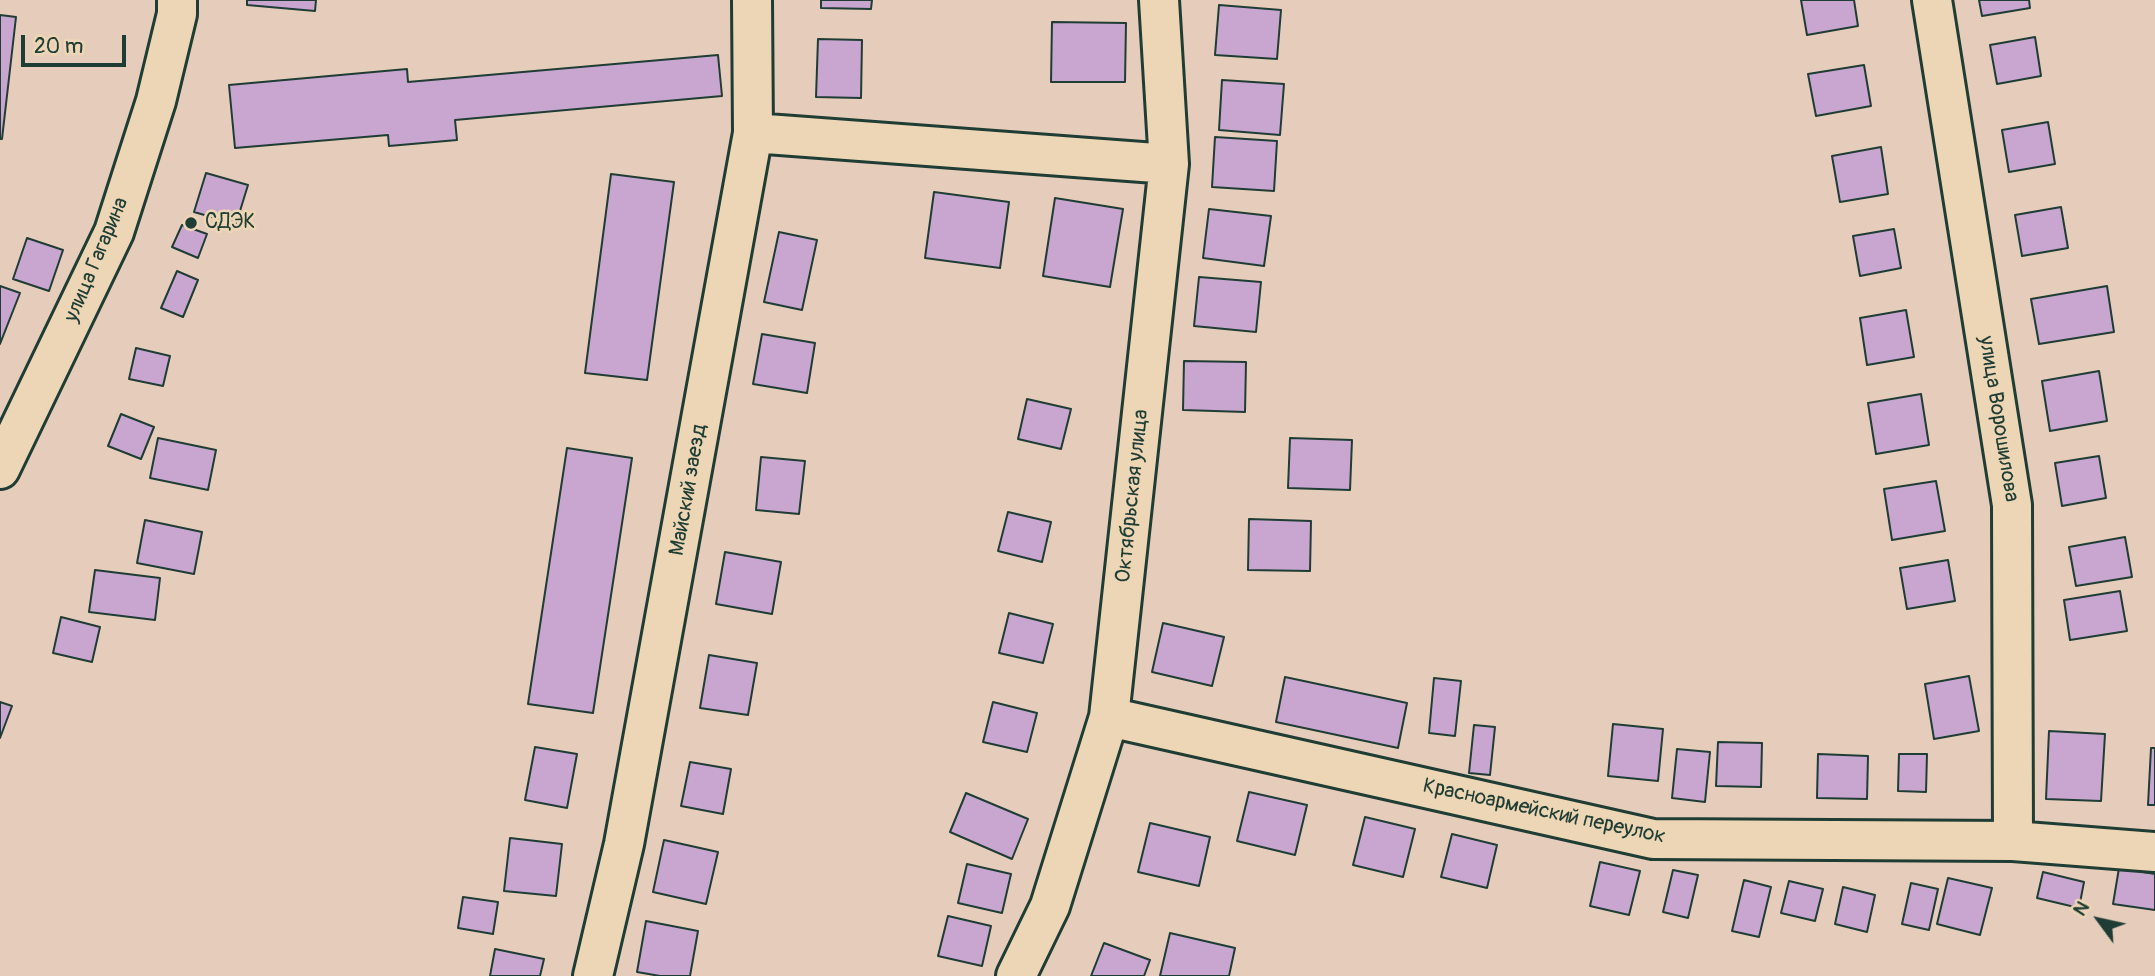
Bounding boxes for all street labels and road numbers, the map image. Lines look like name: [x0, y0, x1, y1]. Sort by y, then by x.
street label: улица Гагарина: [59, 194, 135, 326]
street label: улица Ворошилова: [1972, 334, 2024, 504]
street label: Октябрьская улица: [1111, 408, 1155, 584]
street label: Майский заезд: [665, 422, 713, 558]
street label: Красноармейский переулок: [1421, 774, 1667, 850]

